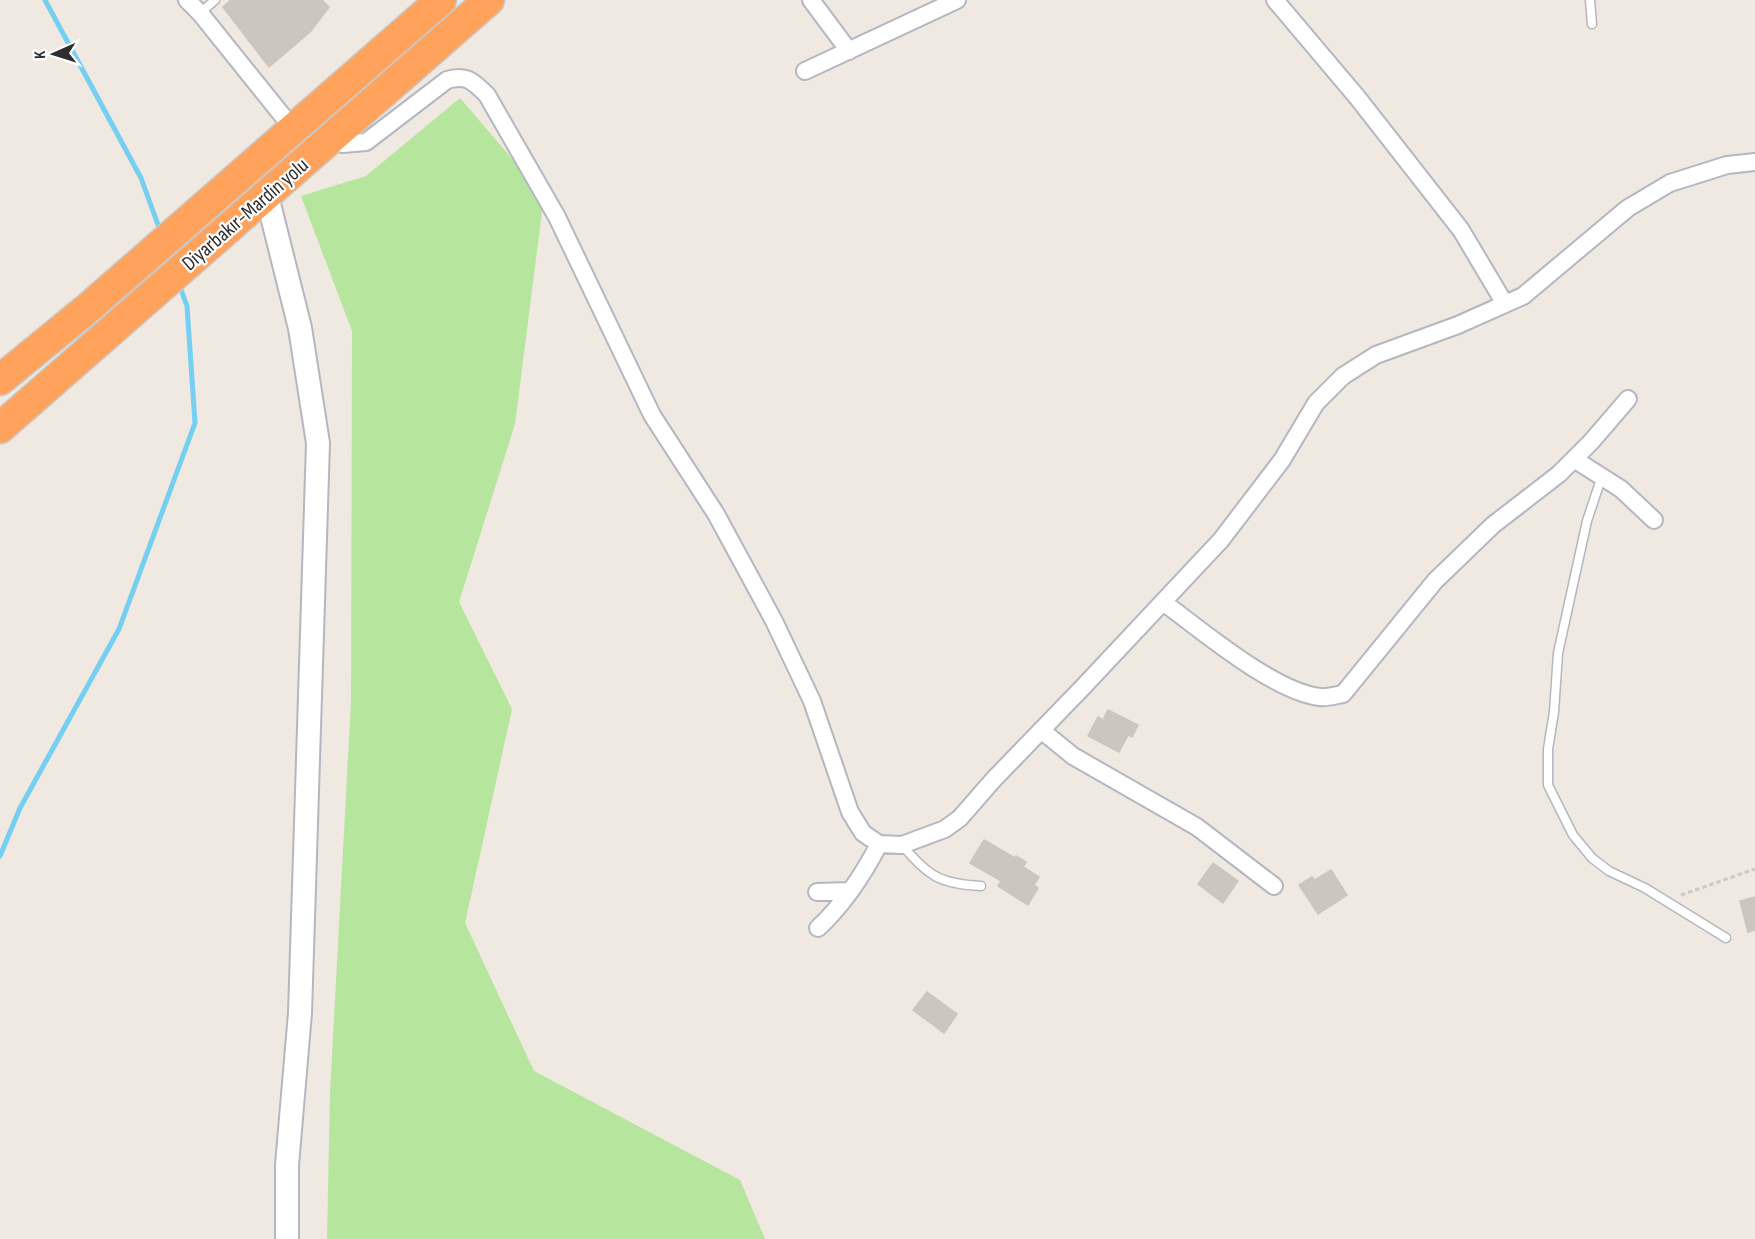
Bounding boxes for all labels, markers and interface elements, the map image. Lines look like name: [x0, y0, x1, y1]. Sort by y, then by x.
north arrow: [24, 24, 84, 84]
text: K: [31, 50, 50, 59]
street label: Diyarbakır-Mardin yolu: [177, 153, 314, 276]

